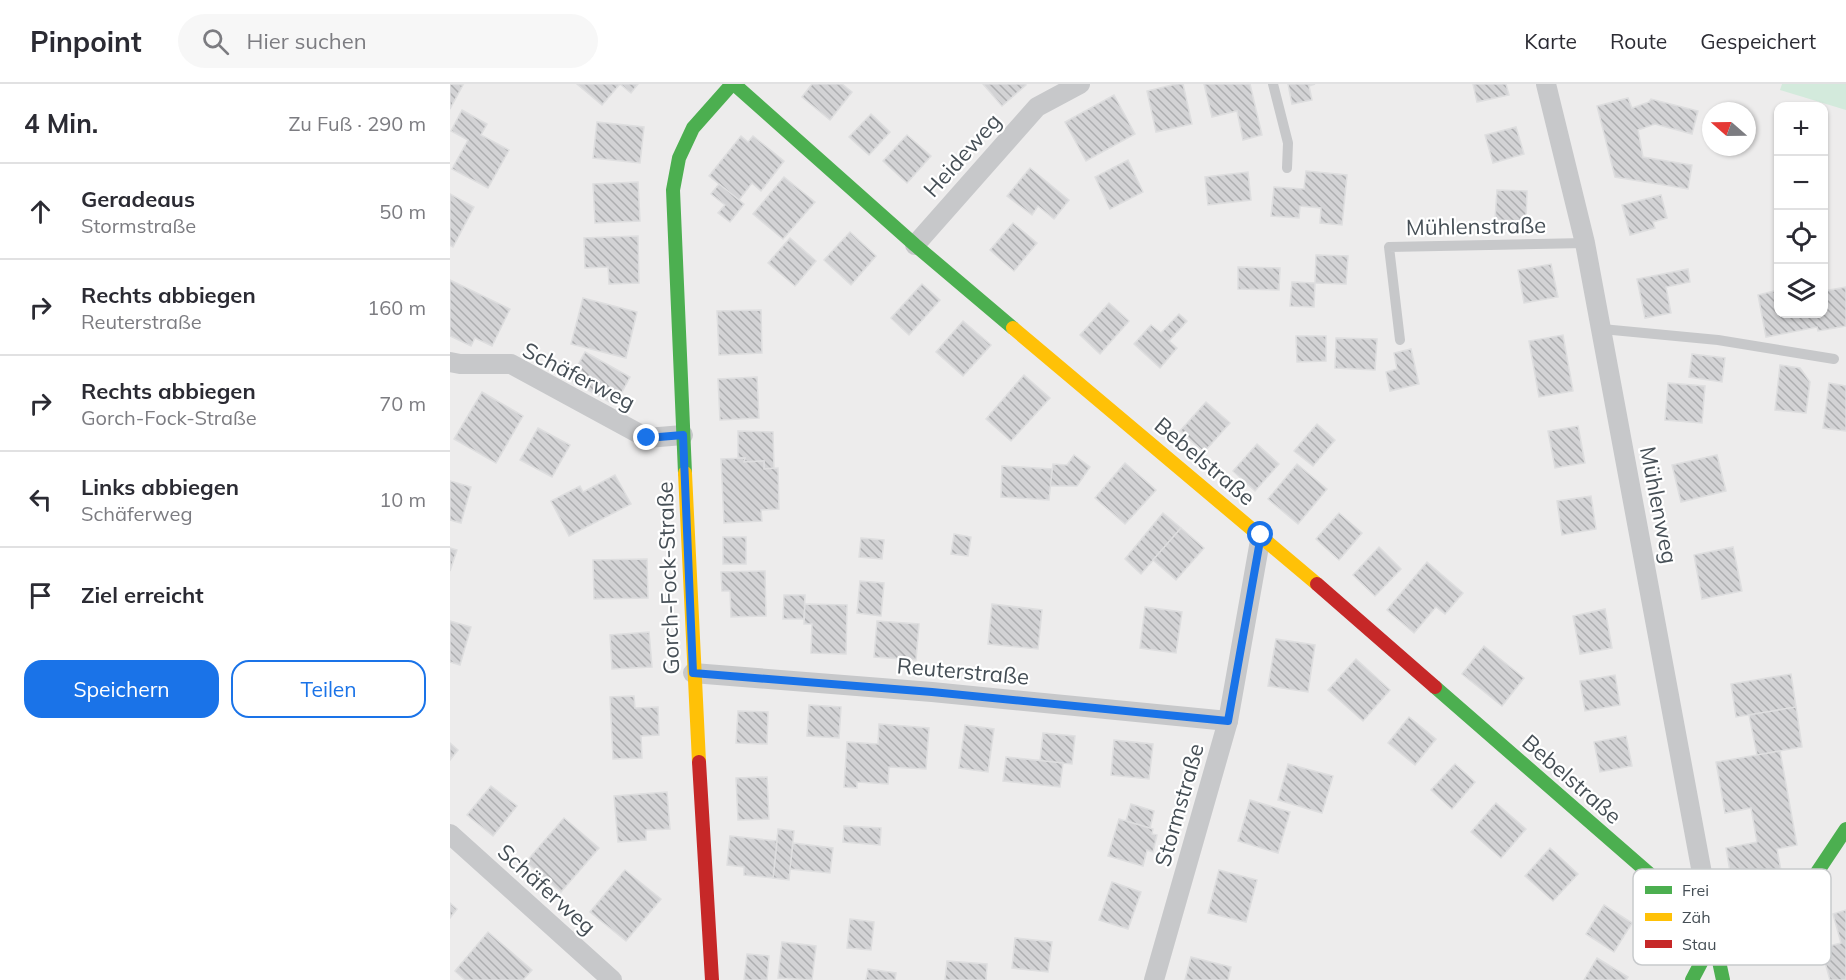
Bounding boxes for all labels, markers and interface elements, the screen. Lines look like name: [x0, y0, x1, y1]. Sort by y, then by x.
search box: [178, 14, 598, 68]
text: Pinpoint: [30, 24, 142, 59]
icon: search: [199, 25, 232, 58]
text: Hier suchen: [247, 27, 367, 55]
text: Karte: [1524, 28, 1577, 54]
text: Route: [1610, 28, 1667, 54]
text: Gespeichert: [1700, 28, 1816, 54]
north arrow: [1702, 102, 1756, 156]
map controls: [1774, 102, 1828, 318]
button: +: [1774, 102, 1828, 156]
text: 4 Min.: [24, 107, 98, 140]
street label: Heideweg: [917, 107, 1007, 203]
text: Zu Fuß · 290 m: [288, 111, 426, 136]
button: −: [1774, 156, 1828, 210]
text: Geradeaus: [81, 185, 195, 213]
icon: ahead: [24, 195, 57, 228]
text: 50 m: [379, 199, 426, 224]
button: locate: [1774, 210, 1828, 264]
street label: Mühlenstraße: [1406, 211, 1546, 241]
text: Stormstraße: [81, 213, 196, 238]
button: layers: [1774, 264, 1828, 318]
text: Rechts abbiegen: [81, 281, 256, 309]
icon: right: [24, 291, 57, 324]
text: 160 m: [367, 295, 426, 320]
text: Reuterstraße: [81, 309, 202, 334]
street label: Schäferweg: [518, 336, 640, 416]
text: Rechts abbiegen: [81, 377, 256, 405]
icon: right: [24, 387, 57, 420]
text: 70 m: [379, 391, 426, 416]
text: Gorch-Fock-Straße: [81, 405, 257, 430]
street label: Bebelstraße: [1149, 411, 1261, 511]
route end: [633, 424, 659, 450]
street label: Mühlenweg: [1634, 444, 1684, 566]
text: Links abbiegen: [81, 473, 239, 501]
street label: Gorch-Fock-Straße: [651, 481, 685, 675]
icon: left: [24, 483, 57, 516]
text: 10 m: [379, 487, 426, 512]
text: Schäferweg: [81, 501, 192, 526]
route start: [1247, 521, 1273, 547]
icon: arrive: [24, 579, 57, 612]
text: Ziel erreicht: [81, 581, 204, 609]
street label: Reuterstraße: [896, 651, 1030, 691]
button: Speichern: [24, 660, 219, 718]
button: Teilen: [231, 660, 426, 718]
street label: Bebelstraße: [1516, 728, 1628, 830]
street label: Stormstraße: [1148, 740, 1210, 870]
street label: Schäferweg: [492, 838, 602, 940]
legend: [1633, 869, 1831, 965]
text: Frei: [1682, 880, 1709, 900]
text: Zäh: [1682, 907, 1711, 927]
text: Stau: [1682, 934, 1716, 954]

